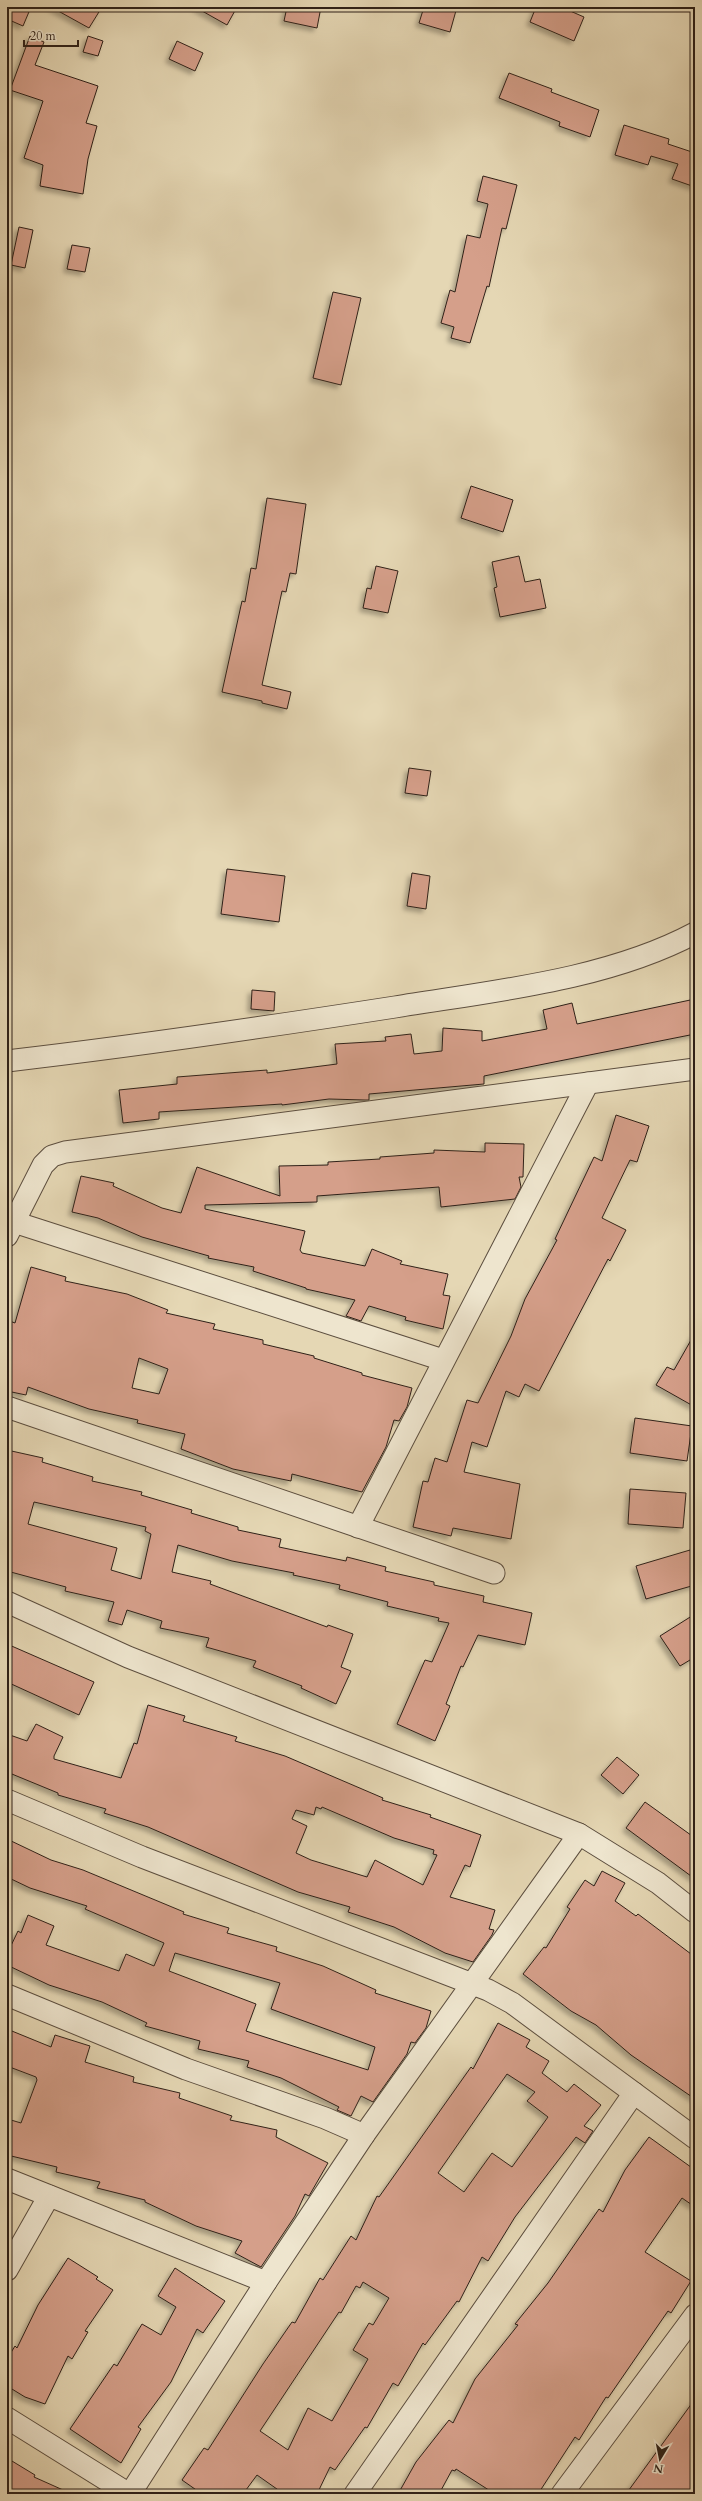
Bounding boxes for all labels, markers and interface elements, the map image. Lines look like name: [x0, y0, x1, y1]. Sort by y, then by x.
scale bar: [24, 22, 78, 48]
text: 20 m: [30, 28, 57, 44]
north arrow: [640, 2439, 680, 2479]
text: N: [652, 2460, 664, 2477]

